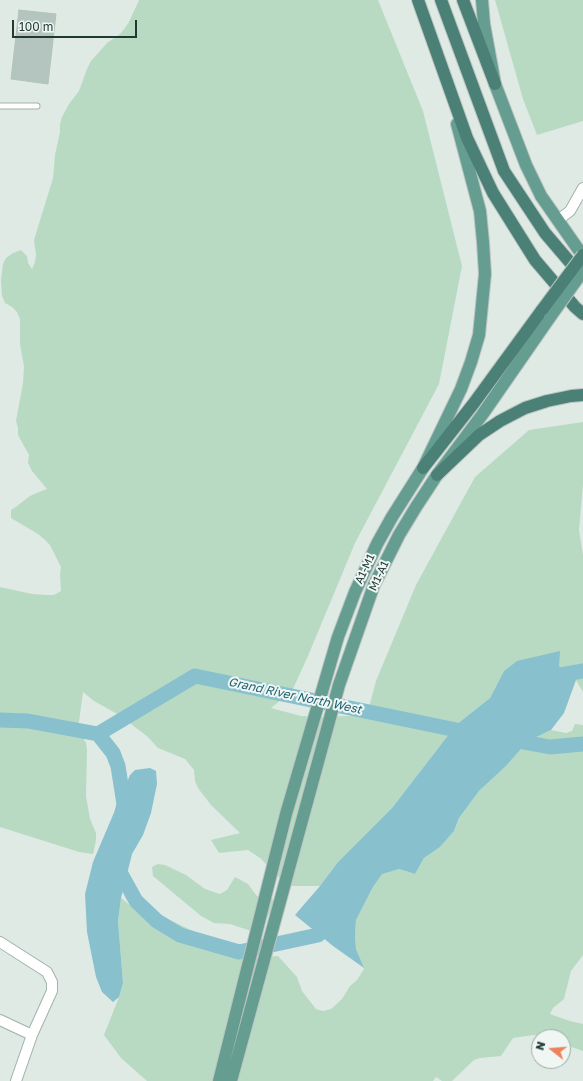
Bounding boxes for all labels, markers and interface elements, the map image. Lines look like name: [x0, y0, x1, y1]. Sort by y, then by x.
scale bar: [14, 12, 139, 38]
text: 100 m: [19, 19, 53, 34]
street label: A1-M1: [352, 552, 378, 586]
street label: M1-A1: [366, 559, 392, 593]
water label: Grand River North West: [227, 675, 363, 717]
north arrow: [531, 1029, 571, 1069]
text: N: [533, 1040, 547, 1052]

